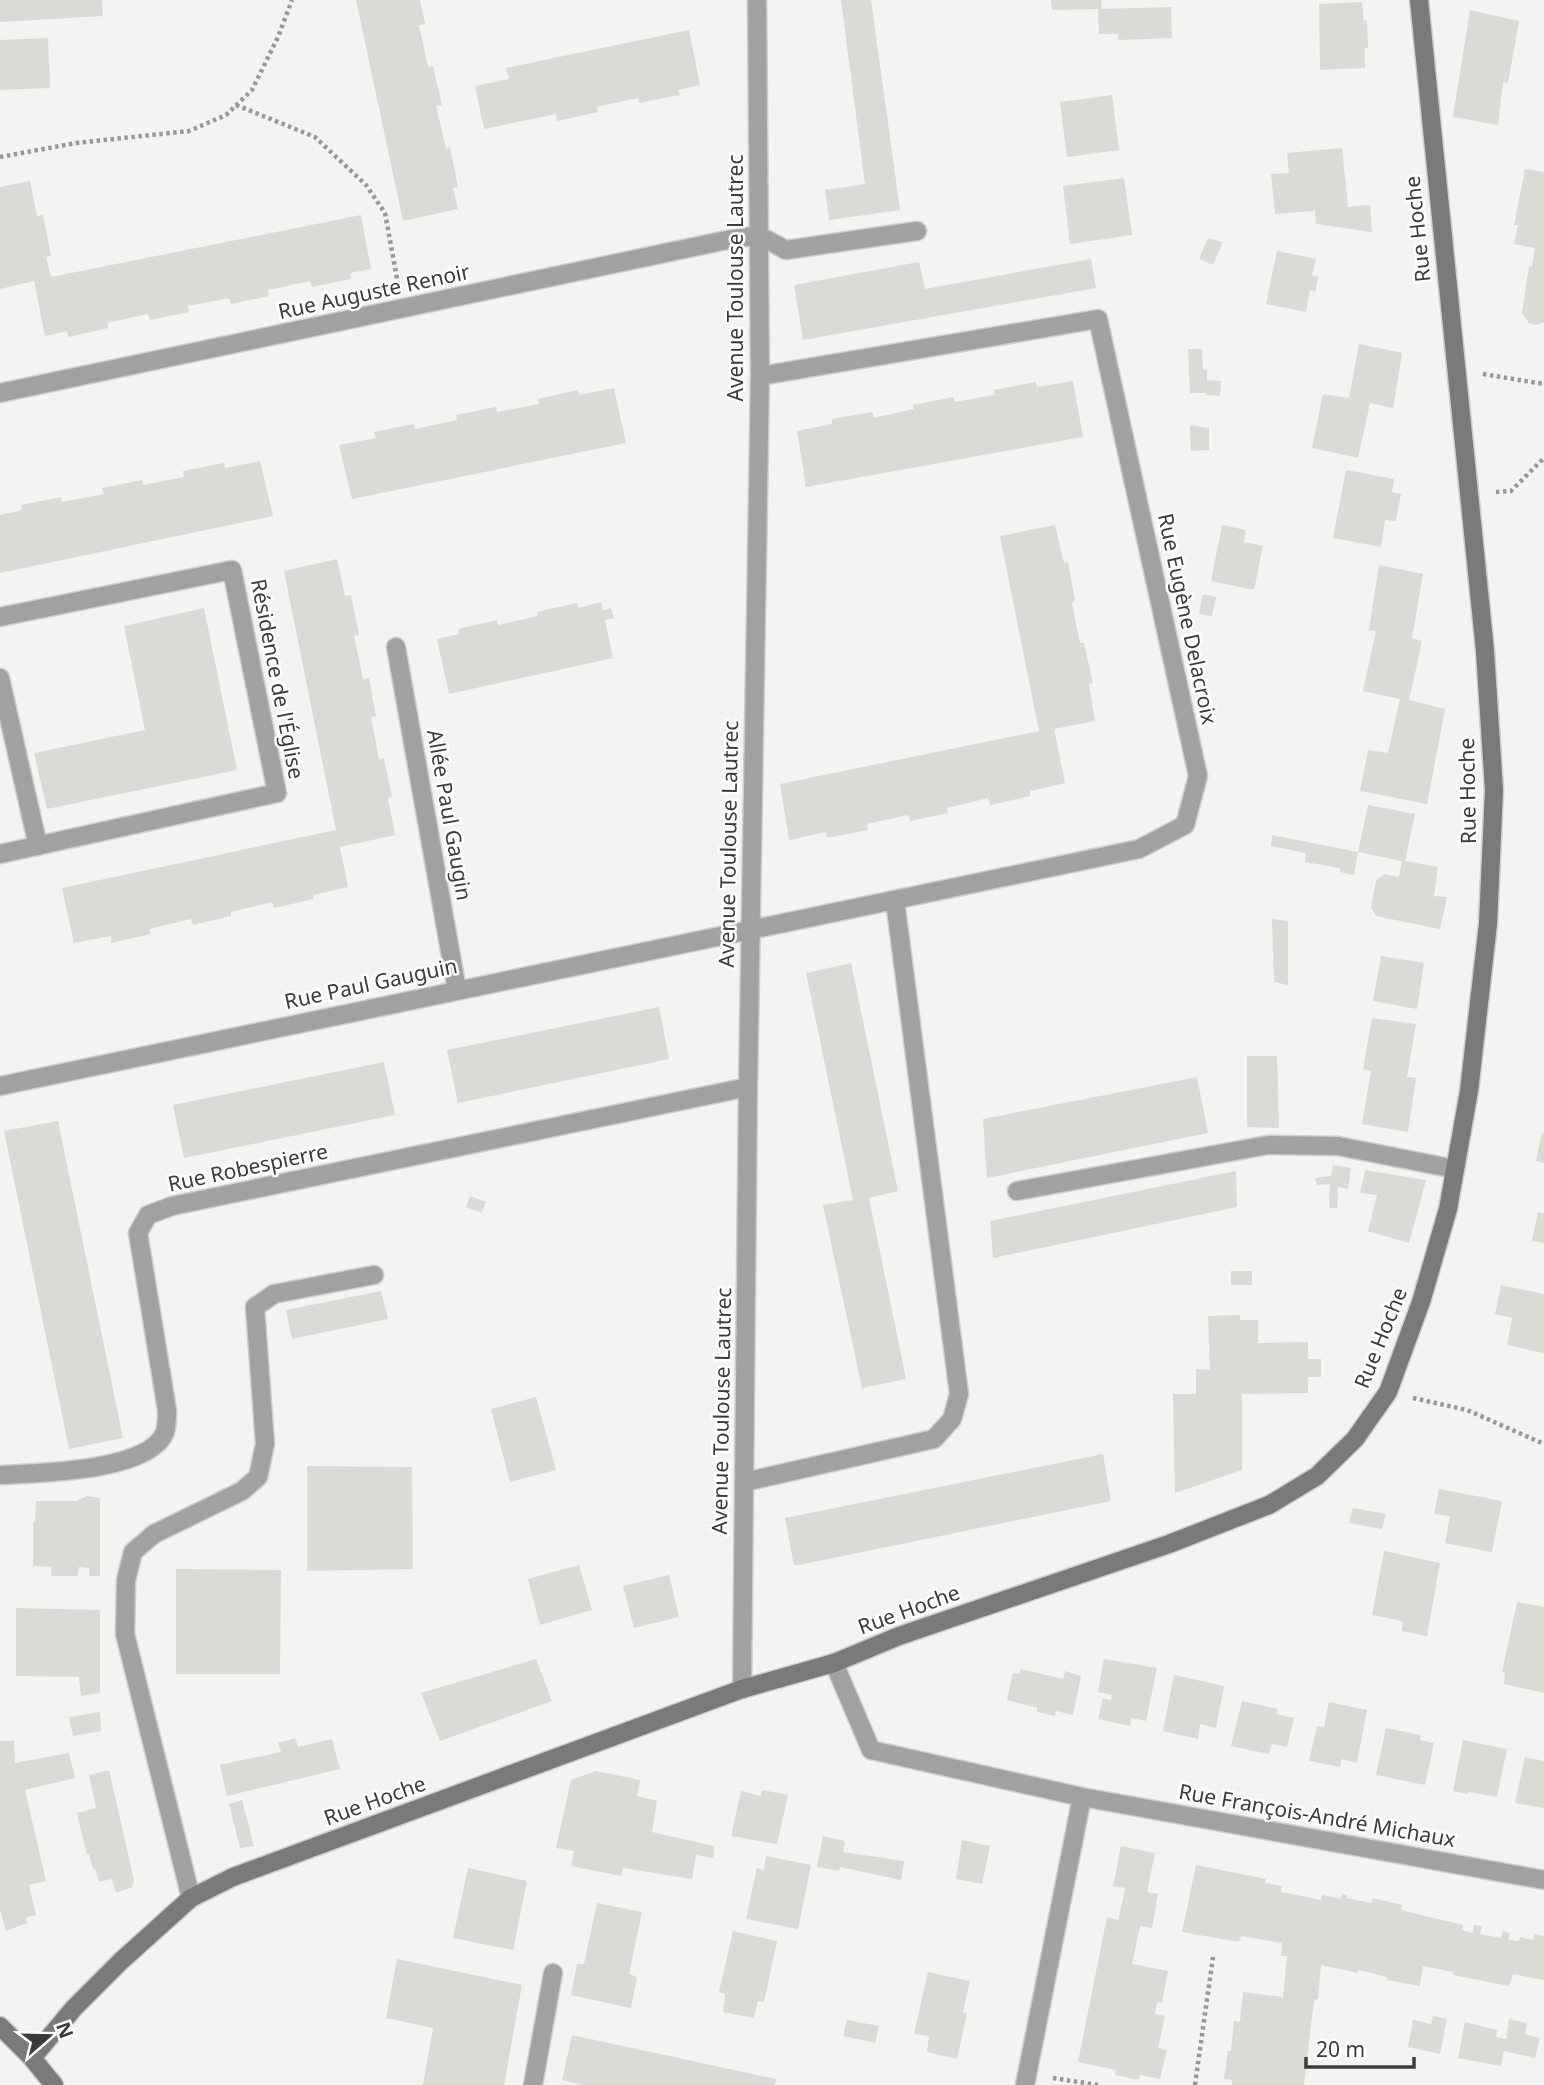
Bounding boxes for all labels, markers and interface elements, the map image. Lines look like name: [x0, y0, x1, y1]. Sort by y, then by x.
street label: Avenue Toulouse Lautrec: [721, 154, 749, 402]
street label: Rue Hoche: [1398, 175, 1436, 284]
street label: Rue Auguste Renoir: [275, 257, 473, 325]
street label: Rue Eugène Delacroix: [1152, 511, 1224, 727]
street label: Résidence de l'Église: [245, 576, 311, 781]
street label: Avenue Toulouse Lautrec: [712, 720, 744, 968]
street label: Allée Paul Gaugin: [421, 727, 479, 902]
street label: Rue Hoche: [1452, 738, 1482, 845]
street label: Rue Paul Gauguin: [282, 951, 460, 1015]
street label: Rue Robespierre: [165, 1136, 330, 1198]
street label: Rue Hoche: [1347, 1283, 1413, 1392]
street label: Avenue Toulouse Lautrec: [705, 1287, 737, 1535]
street label: Rue Hoche: [854, 1578, 963, 1640]
street label: Rue Hoche: [320, 1769, 429, 1831]
street label: Rue François-André Michaux: [1177, 1777, 1458, 1853]
north arrow: [14, 2001, 84, 2071]
text: N: [50, 2018, 80, 2042]
scale bar: [1306, 2025, 1414, 2070]
text: 20 m: [1316, 2035, 1365, 2063]

